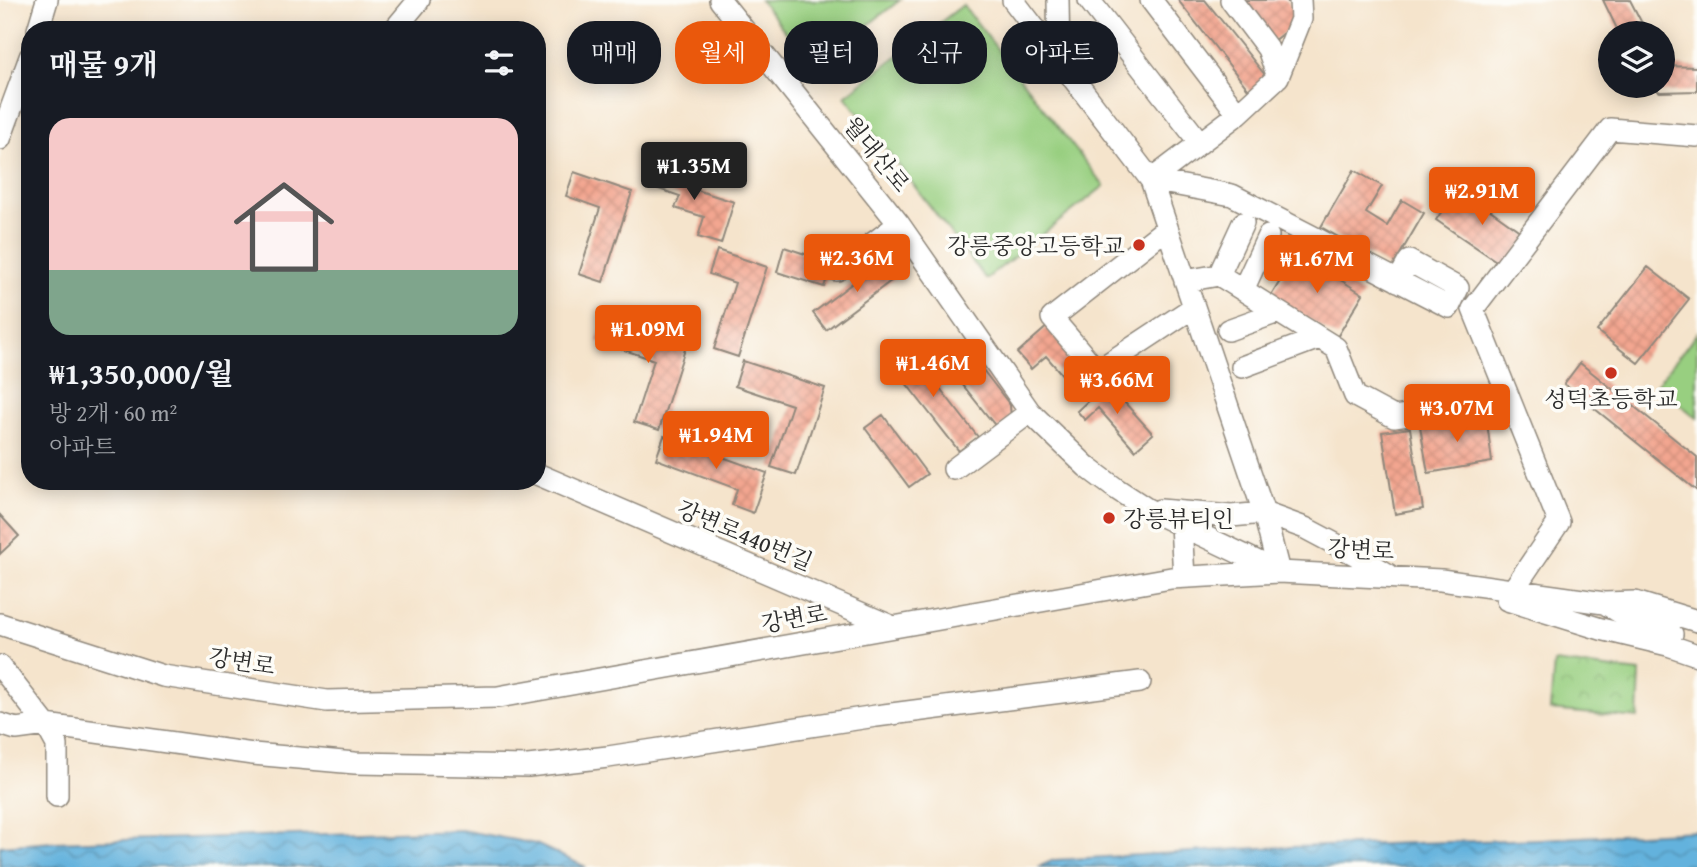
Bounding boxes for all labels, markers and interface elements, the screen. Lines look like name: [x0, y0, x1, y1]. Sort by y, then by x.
chip: 매매: [567, 21, 661, 84]
chip: 월세: [675, 21, 770, 84]
chip: 필터: [784, 21, 878, 84]
chip: 신규: [892, 21, 987, 84]
chip: 아파트: [1001, 21, 1118, 84]
map controls: [1598, 21, 1675, 98]
button: layers: [1598, 21, 1675, 98]
text: 매물 9개: [49, 42, 158, 86]
icon: filters: [480, 44, 518, 82]
street label: 월대산로: [836, 109, 918, 199]
pin: ₩1.35M: [637, 142, 751, 202]
text: ₩1.35M: [657, 148, 731, 181]
icon: home: [221, 164, 347, 290]
pin: ₩2.91M: [1425, 168, 1539, 227]
text: ₩2.91M: [1445, 173, 1519, 206]
place label: 강릉중앙고등학교: [947, 229, 1125, 262]
pin: ₩2.36M: [800, 234, 914, 294]
pin: ₩1.67M: [1260, 236, 1374, 295]
marker: 강릉중앙고등학교: [1131, 237, 1147, 253]
text: ₩2.36M: [820, 240, 894, 273]
text: ₩1.67M: [1280, 241, 1354, 274]
pin: ₩1.09M: [591, 306, 705, 365]
text: ₩1.09M: [611, 311, 685, 344]
pin: ₩1.46M: [876, 340, 990, 399]
text: ₩1.46M: [896, 345, 970, 378]
text: ₩1,350,000/월: [49, 351, 234, 395]
pin: ₩3.66M: [1060, 356, 1174, 416]
text: ₩3.66M: [1080, 362, 1154, 395]
marker: 성덕초등학교: [1603, 365, 1619, 381]
place label: 성덕초등학교: [1544, 382, 1678, 415]
pin: ₩3.07M: [1400, 384, 1514, 444]
text: ₩3.07M: [1420, 390, 1494, 423]
text: 방 2개 · 60 m²: [49, 396, 177, 429]
pin: ₩1.94M: [659, 412, 773, 471]
text: ₩1.94M: [679, 417, 753, 450]
text: 아파트: [49, 430, 116, 463]
street label: 강변로440번길: [672, 492, 818, 578]
place label: 강릉뷰티인: [1123, 502, 1234, 535]
marker: 강릉뷰티인: [1101, 510, 1117, 526]
street label: 강변로: [1327, 531, 1395, 567]
street label: 강변로: [758, 596, 830, 640]
street label: 강변로: [207, 639, 277, 683]

